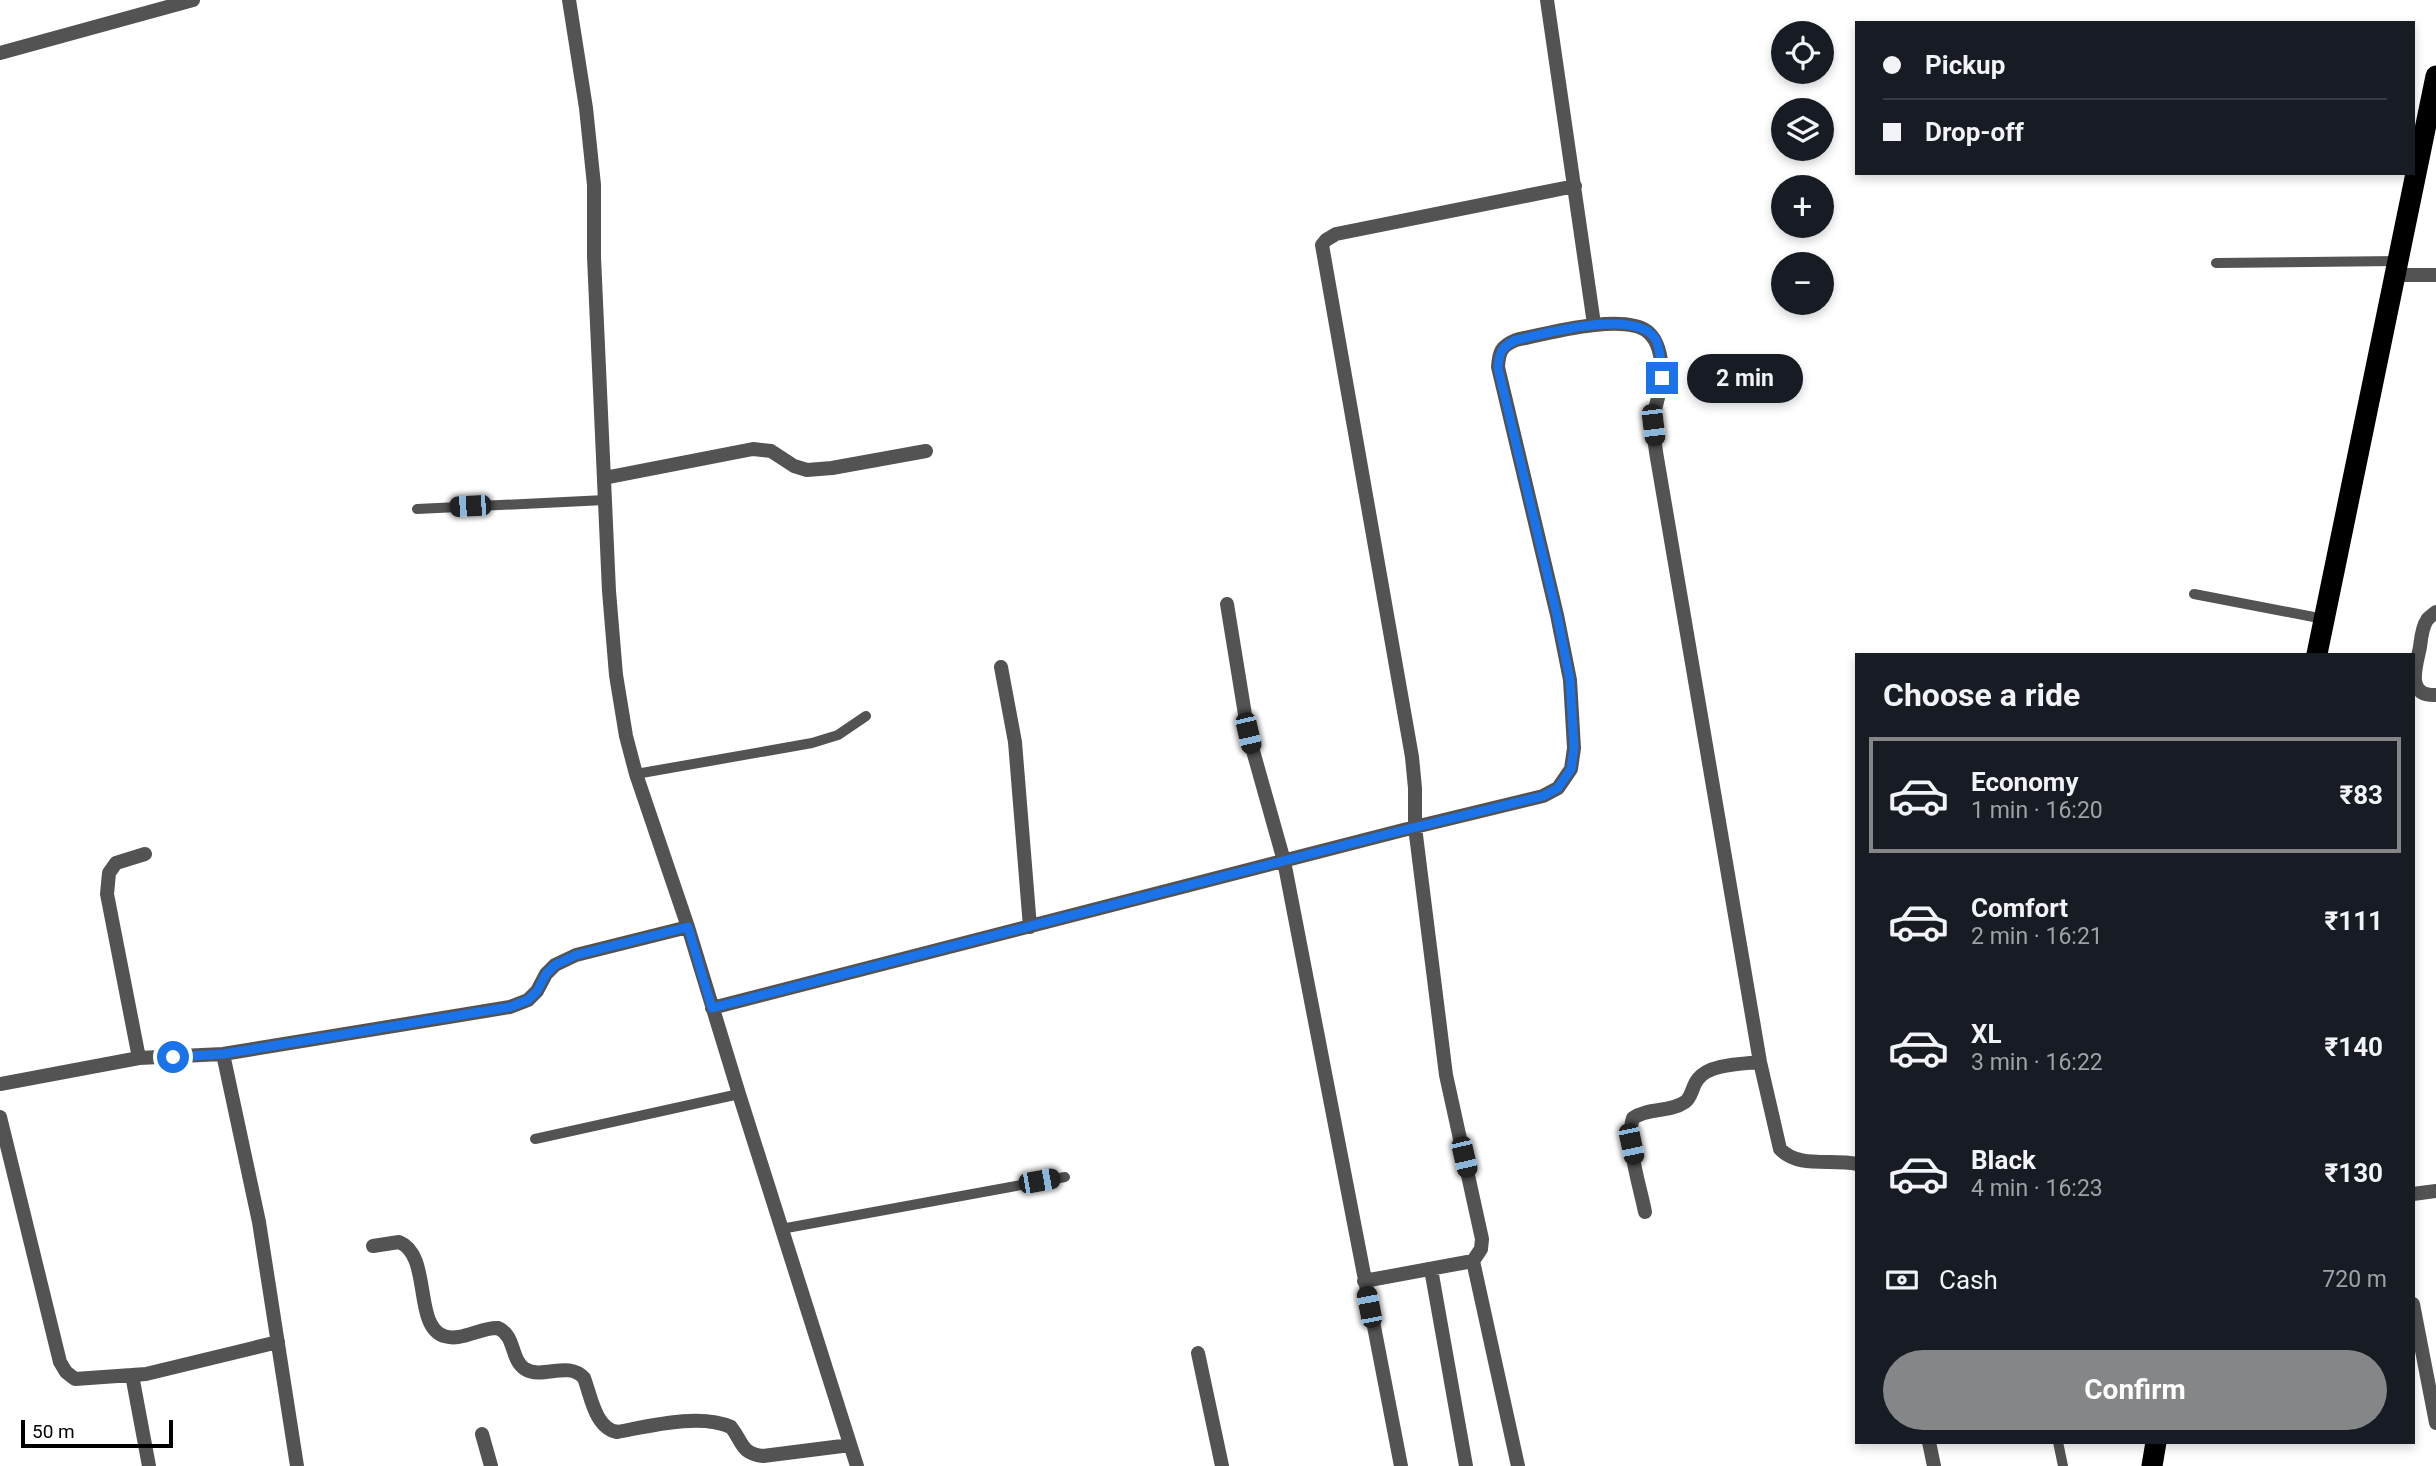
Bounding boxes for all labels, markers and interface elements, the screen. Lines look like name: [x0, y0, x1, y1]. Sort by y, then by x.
map controls: [1771, 21, 1834, 315]
button: locate: [1771, 21, 1834, 84]
text: Pickup: [1925, 50, 2005, 80]
button: layers: [1771, 98, 1834, 161]
text: Drop-off: [1925, 117, 2024, 147]
button: +: [1771, 175, 1834, 238]
button: −: [1771, 252, 1834, 315]
callout: 2 min: [1686, 354, 1802, 402]
route end: [1646, 362, 1678, 394]
text: 2 min: [1716, 365, 1774, 392]
car: [1641, 403, 1666, 447]
car: [449, 494, 492, 518]
text: Choose a ride: [1883, 676, 2080, 714]
car: [1234, 710, 1263, 756]
icon: car: [1887, 764, 1950, 827]
text: Economy: [1971, 767, 2078, 797]
text: ₹83: [2339, 780, 2383, 810]
text: 1 min · 16:20: [1971, 797, 2103, 824]
icon: car: [1887, 890, 1950, 953]
text: Comfort: [1971, 893, 2068, 923]
text: ₹111: [2325, 906, 2383, 936]
text: 2 min · 16:21: [1971, 923, 2103, 950]
icon: car: [1887, 1016, 1950, 1079]
text: XL: [1971, 1019, 2002, 1049]
text: ₹140: [2325, 1032, 2383, 1062]
route start: [157, 1041, 189, 1073]
text: 3 min · 16:22: [1971, 1049, 2103, 1076]
car: [1617, 1121, 1646, 1167]
car: [1450, 1134, 1479, 1180]
icon: car: [1887, 1142, 1950, 1205]
text: Black: [1971, 1145, 2036, 1175]
text: ₹130: [2325, 1158, 2383, 1188]
car: [1017, 1167, 1062, 1195]
text: 4 min · 16:23: [1971, 1175, 2103, 1202]
icon: cash: [1883, 1261, 1921, 1299]
text: Cash: [1939, 1265, 1998, 1295]
text: 720 m: [2322, 1266, 2387, 1293]
car: [1355, 1284, 1384, 1330]
button: Confirm: [1883, 1350, 2387, 1430]
scale bar: [21, 1417, 173, 1449]
text: 50 m: [32, 1420, 75, 1443]

